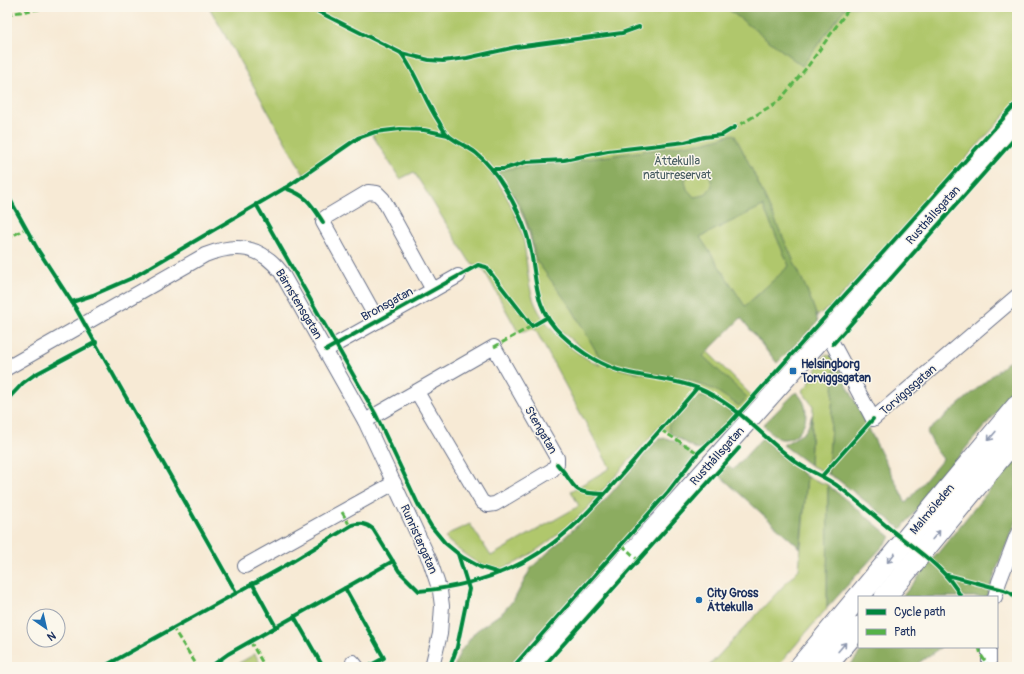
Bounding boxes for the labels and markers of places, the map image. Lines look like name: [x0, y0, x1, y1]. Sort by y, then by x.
place label: Helsingborg Torviggsgatan: [800, 357, 871, 386]
marker: Helsingborg Torviggsgatan: [788, 366, 798, 376]
place label: City Gross Ättekulla: [707, 586, 759, 615]
marker: City Gross Ättekulla: [694, 595, 704, 605]

